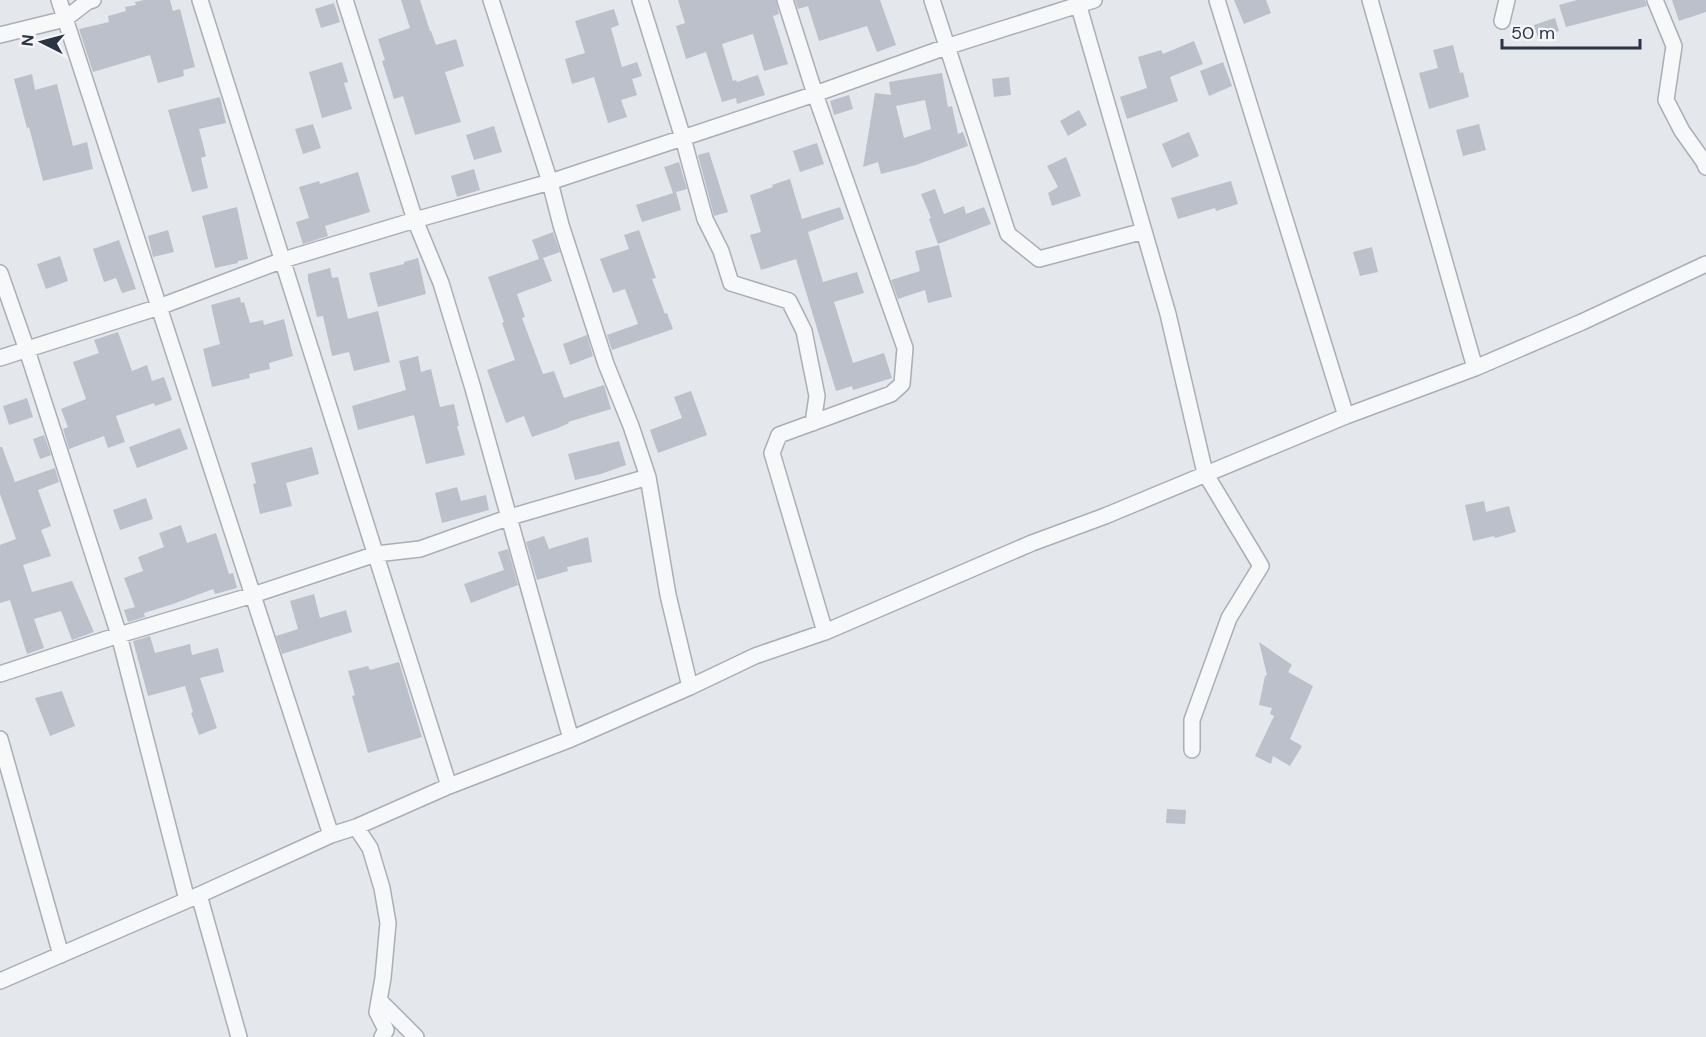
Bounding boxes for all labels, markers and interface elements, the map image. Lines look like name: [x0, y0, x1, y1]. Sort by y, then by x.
north arrow: [12, 12, 72, 72]
scale bar: [1502, 12, 1640, 50]
text: 50 m: [1511, 21, 1555, 45]
text: N: [17, 34, 39, 47]

